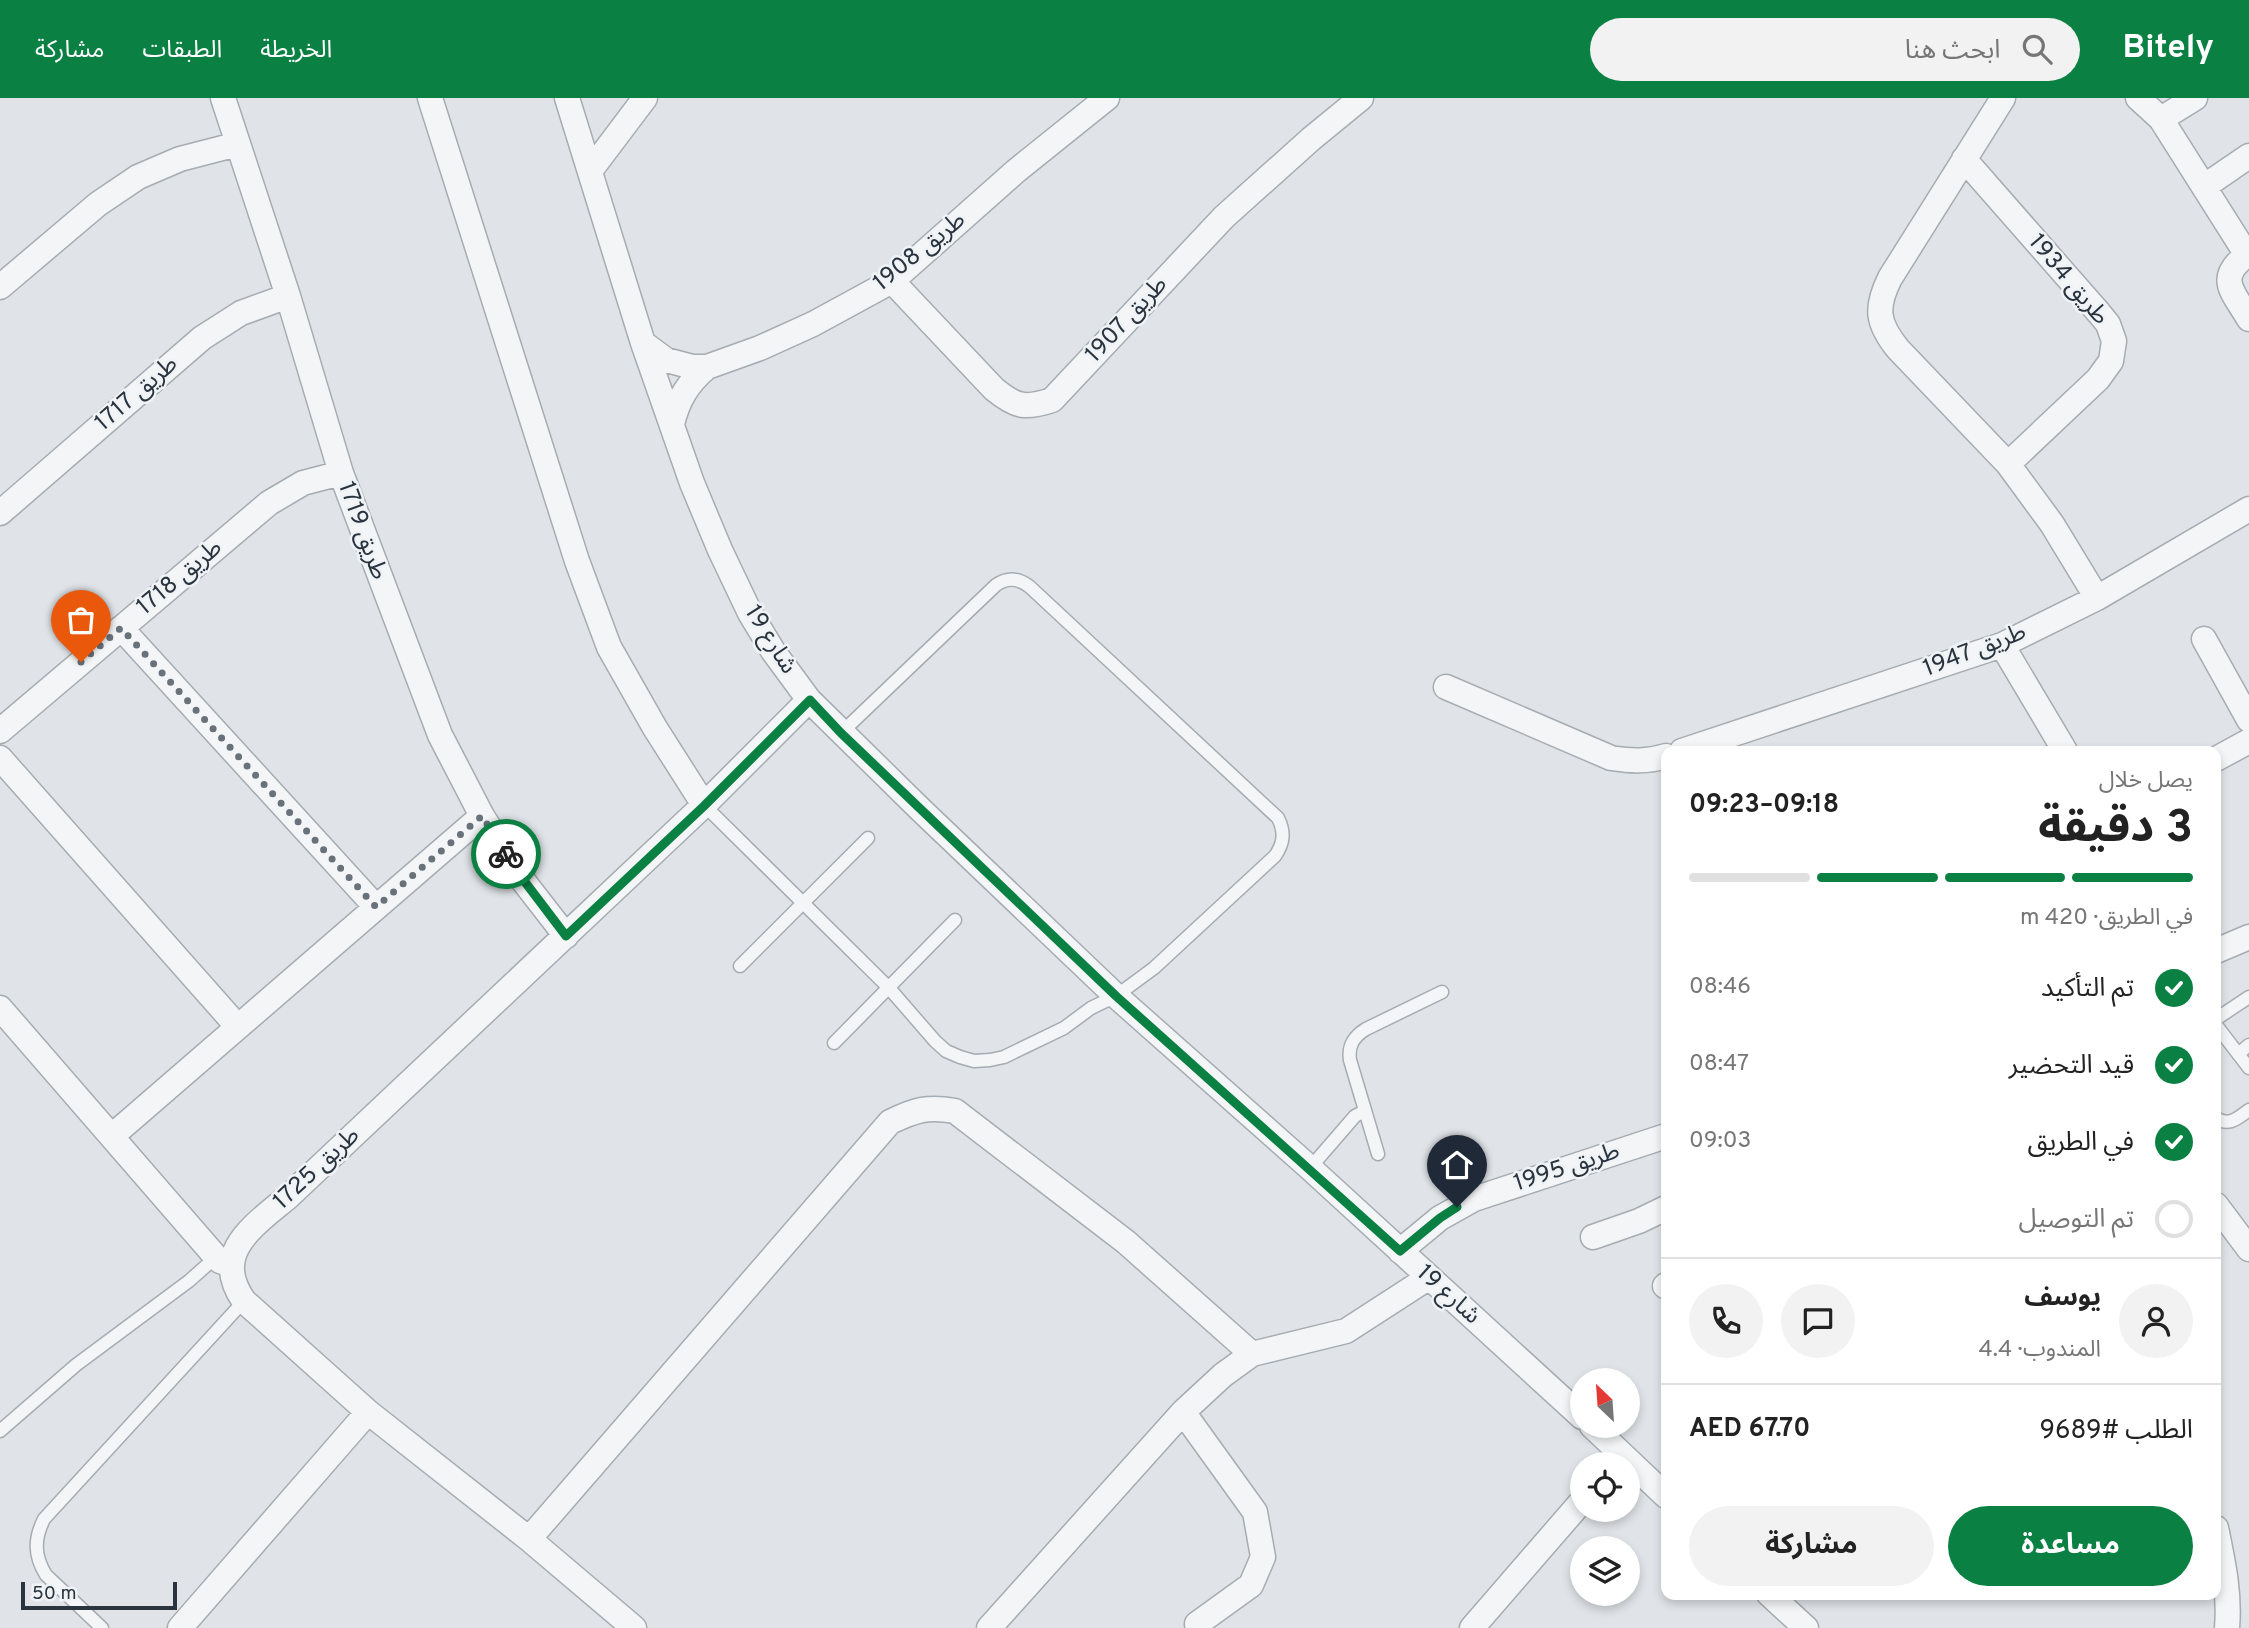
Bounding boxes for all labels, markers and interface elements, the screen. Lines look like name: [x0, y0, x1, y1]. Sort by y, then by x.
search box: [1590, 18, 2080, 81]
text: Bitely: [2122, 28, 2214, 70]
icon: search: [2018, 30, 2056, 68]
text: ابحث هنا: [1905, 35, 2000, 68]
text: مشاركة: [35, 36, 104, 66]
text: الطبقات: [142, 36, 222, 66]
text: الخريطة: [260, 36, 332, 66]
street label: طريق 1908: [868, 206, 972, 298]
street label: طريق 1934: [2021, 228, 2115, 332]
street label: طريق 1907: [1079, 270, 1175, 370]
street label: طريق 1717: [89, 350, 185, 438]
street label: طريق 1719: [330, 478, 394, 584]
street label: طريق 1718: [131, 534, 229, 622]
pin: [51, 590, 111, 662]
street label: شارع 19: [737, 600, 803, 680]
icon: bag: [62, 601, 100, 639]
street label: طريق 1947: [1919, 618, 2031, 684]
text: يصل خلال: [2099, 767, 2193, 796]
text: 09:18–09:23: [1689, 789, 1839, 822]
text: 3 دقيقة: [2038, 800, 2193, 859]
courier: [471, 819, 541, 889]
icon: bike: [487, 835, 525, 873]
text: في الطريق · 420 m: [2020, 904, 2193, 933]
icon: check: [2155, 969, 2193, 1007]
text: 08:46: [1689, 973, 1751, 1002]
text: تم التأكيد: [2041, 973, 2134, 1006]
icon: check: [2155, 1046, 2193, 1084]
text: 08:47: [1689, 1050, 1749, 1079]
text: قيد التحضير: [2009, 1050, 2134, 1083]
street label: طريق 1725: [267, 1121, 367, 1217]
icon: check: [2155, 1123, 2193, 1161]
text: 09:03: [1689, 1127, 1751, 1156]
text: في الطريق: [2027, 1127, 2134, 1160]
pin: [1427, 1135, 1487, 1207]
street label: طريق 1995: [1510, 1137, 1624, 1199]
icon: home: [1438, 1146, 1476, 1184]
text: تم التوصيل: [2018, 1204, 2134, 1237]
street label: شارع 19: [1410, 1259, 1486, 1331]
text: يوسف: [2024, 1282, 2101, 1315]
button: phone: [1689, 1284, 1763, 1358]
button: chat: [1781, 1284, 1855, 1358]
button: person: [2119, 1284, 2193, 1358]
text: المندوب · 4.4: [1978, 1336, 2101, 1365]
north arrow: [1570, 1368, 1640, 1438]
map controls: [1570, 1368, 1640, 1606]
text: AED 67.70: [1689, 1413, 1810, 1446]
text: الطلب #9689: [2040, 1415, 2193, 1448]
button: locate: [1570, 1452, 1640, 1522]
button: مشاركة: [1689, 1506, 1934, 1586]
button: مساعدة: [1948, 1506, 2193, 1586]
button: layers: [1570, 1536, 1640, 1606]
scale bar: [21, 1579, 177, 1611]
text: 50 m: [32, 1582, 77, 1606]

